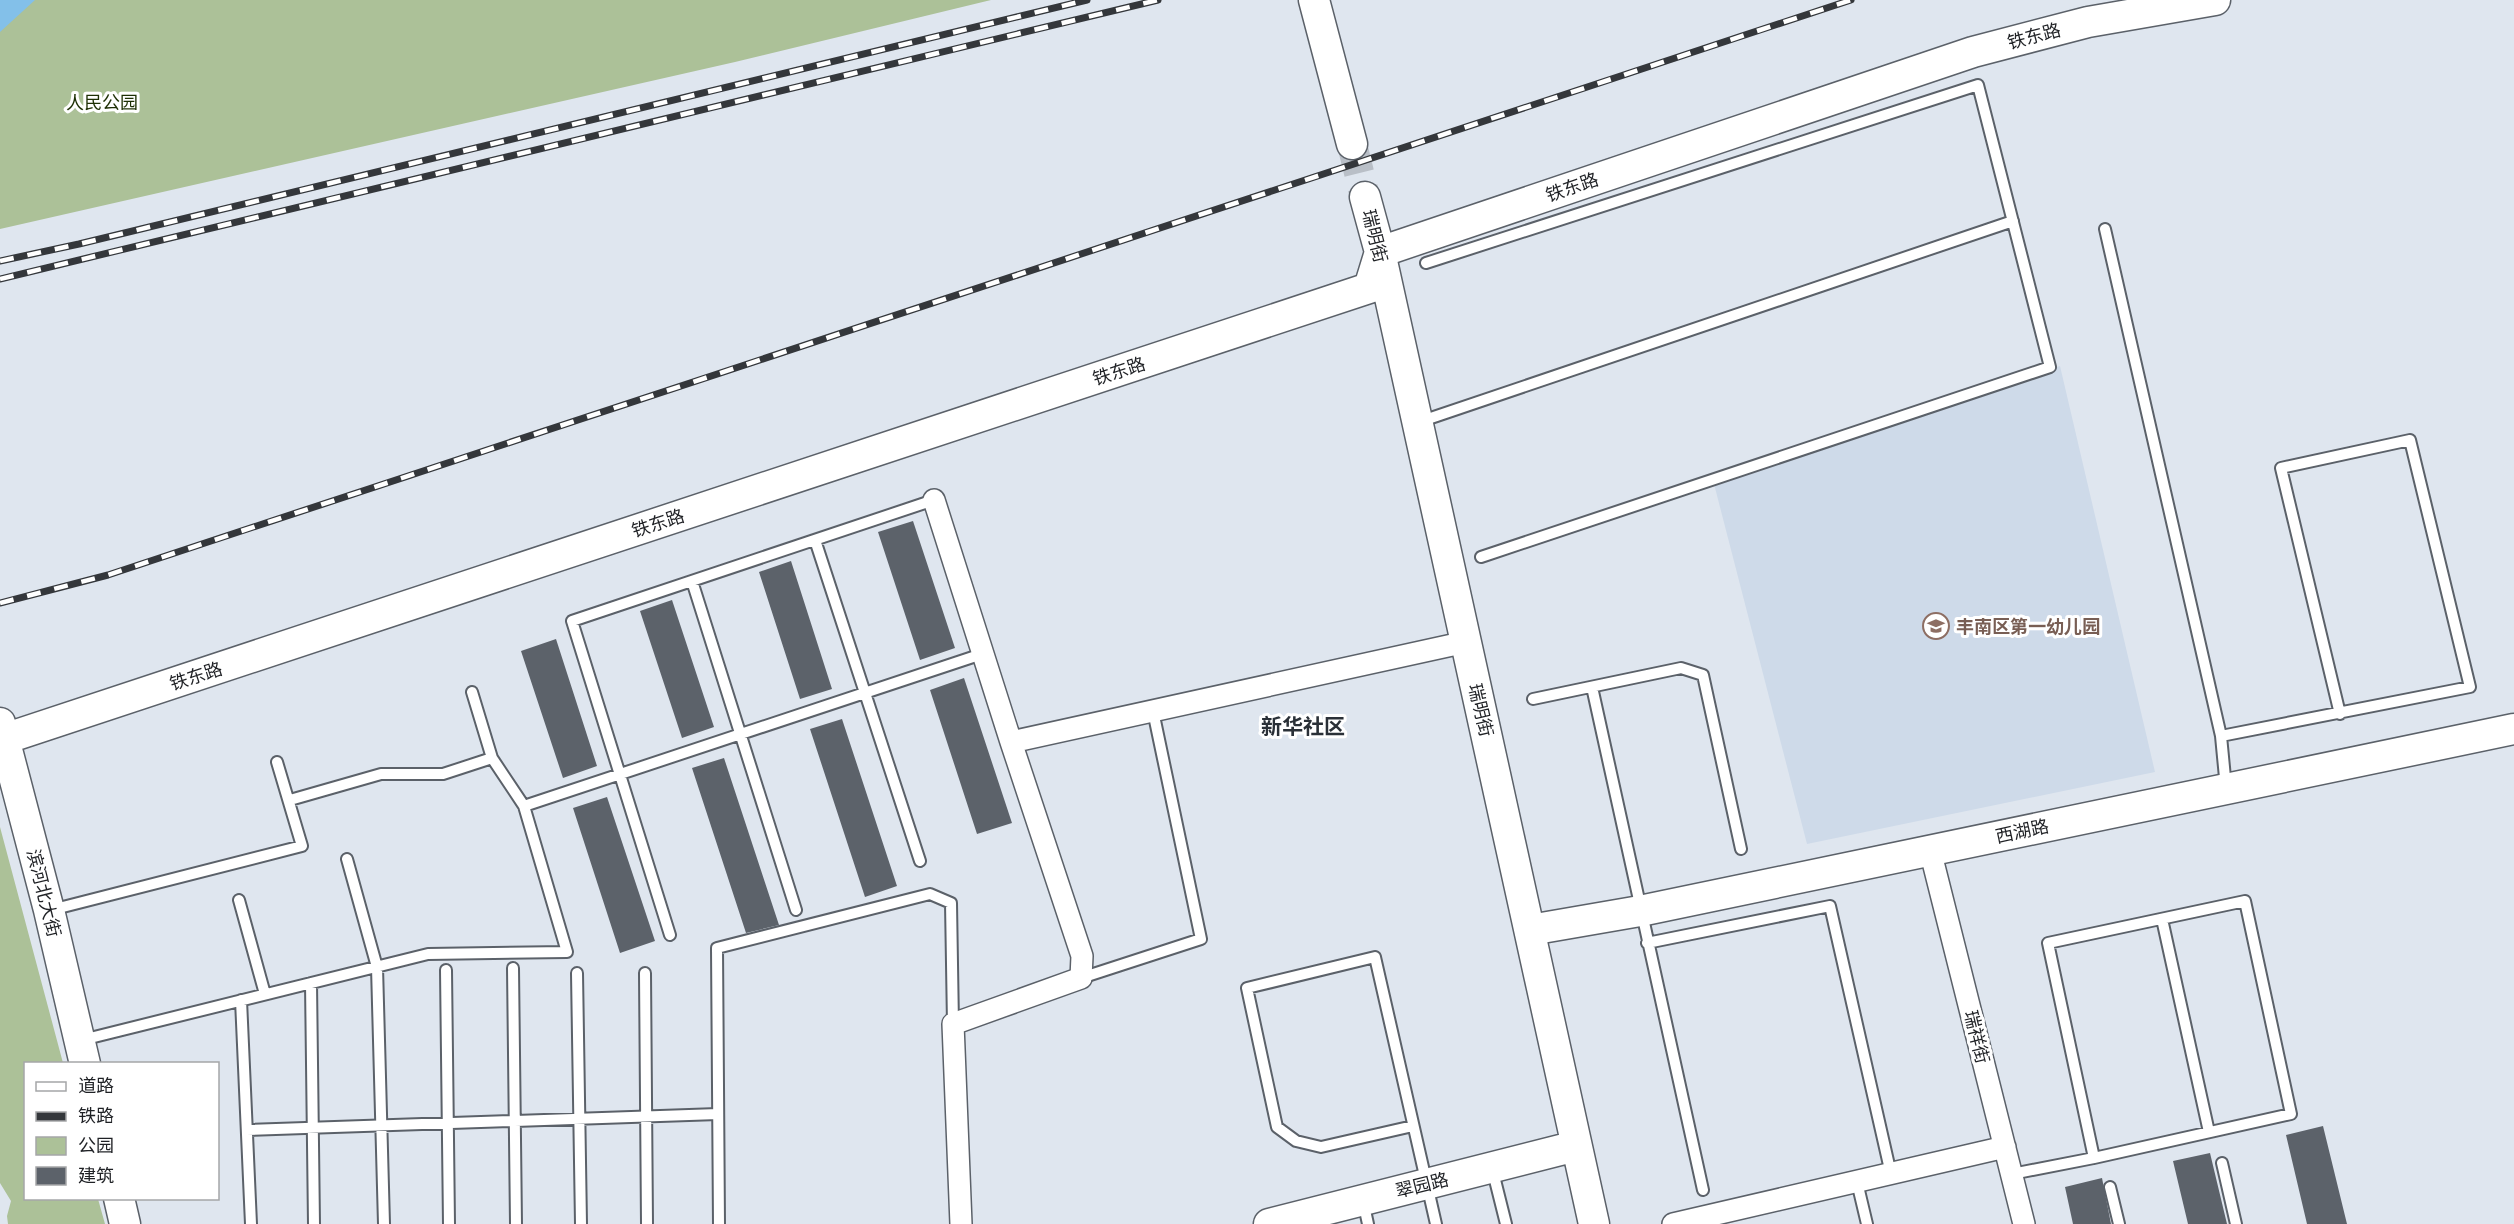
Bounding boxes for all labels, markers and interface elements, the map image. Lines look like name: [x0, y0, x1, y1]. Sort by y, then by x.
street label: 铁东路: [2005, 19, 2063, 53]
park label: 人民公园: [66, 92, 138, 113]
street label: 铁东路: [1543, 168, 1601, 206]
street label: 瑞明街: [1358, 207, 1392, 265]
street label: 铁东路: [1090, 353, 1148, 389]
street label: 铁东路: [629, 505, 687, 541]
school or university icon: 丰南区第一幼儿园: [1921, 611, 1951, 641]
place label: 丰南区第一幼儿园: [1956, 616, 2100, 637]
street label: 铁东路: [167, 658, 225, 694]
street label: 瑞明街: [1465, 681, 1497, 739]
district label: 新华社区: [1261, 715, 1345, 739]
street label: 西湖路: [1993, 815, 2051, 847]
street label: 滨河北大街: [23, 847, 65, 939]
street label: 瑞祥街: [1960, 1008, 1994, 1066]
legend: [24, 1062, 219, 1200]
text: 道路: [78, 1075, 114, 1096]
text: 铁路: [78, 1105, 114, 1126]
text: 公园: [78, 1135, 114, 1156]
text: 建筑: [78, 1165, 114, 1186]
street label: 翠园路: [1393, 1168, 1451, 1202]

